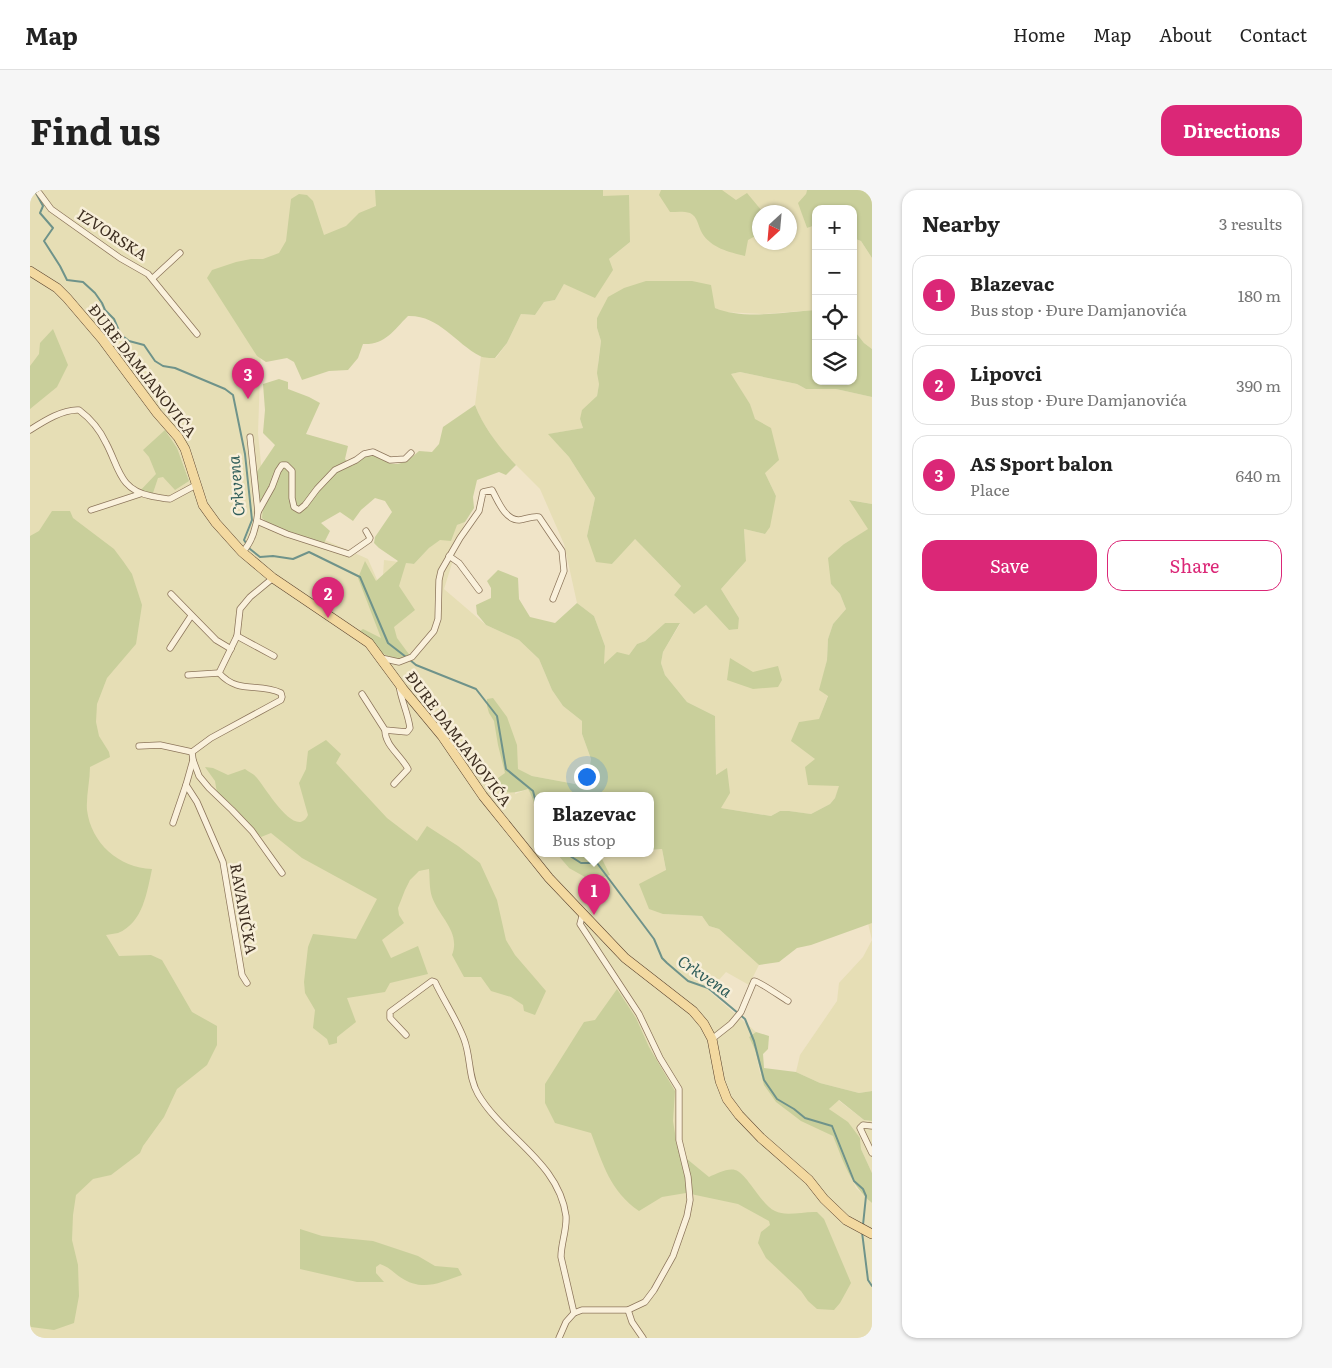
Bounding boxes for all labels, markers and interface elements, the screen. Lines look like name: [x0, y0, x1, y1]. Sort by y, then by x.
text: Map: [25, 17, 78, 52]
text: Home: [1013, 21, 1065, 48]
text: Map: [1093, 21, 1131, 48]
text: About: [1159, 21, 1212, 48]
text: Contact: [1240, 21, 1307, 48]
text: Find us: [30, 104, 160, 156]
button: Directions: [1161, 105, 1302, 156]
street label: IZVORSKA: [73, 202, 153, 265]
north arrow: [752, 205, 797, 250]
map controls: [812, 205, 857, 385]
button: +: [812, 205, 857, 250]
text: Nearby: [922, 207, 1000, 238]
text: 3 results: [1219, 211, 1282, 235]
button: −: [812, 250, 857, 295]
text: Blazevac: [970, 269, 1054, 297]
text: 1: [936, 283, 942, 307]
text: 180 m: [1238, 283, 1281, 307]
button: locate: [812, 295, 857, 340]
text: Bus stop · Đure Damjanovića: [970, 297, 1187, 321]
street label: ĐURE DAMJANOVIĆA: [84, 298, 203, 442]
button: layers: [812, 340, 857, 385]
pin: 3: [232, 358, 264, 399]
text: Lipovci: [970, 359, 1042, 387]
text: 2: [935, 373, 943, 397]
text: 390 m: [1236, 373, 1281, 397]
text: Bus stop · Đure Damjanovića: [970, 387, 1187, 411]
text: AS Sport balon: [970, 449, 1113, 477]
water label: Crkvena: [220, 454, 250, 518]
text: 3: [935, 463, 943, 487]
text: 640 m: [1236, 463, 1281, 487]
text: Place: [970, 477, 1010, 501]
button: Save: [922, 540, 1097, 591]
button: Share: [1107, 540, 1282, 591]
pin: 2: [312, 577, 344, 618]
street label: ĐURE DAMJANOVIĆA: [401, 666, 518, 810]
your location: [574, 764, 600, 790]
popup: [534, 792, 654, 857]
text: Blazevac: [552, 799, 636, 827]
text: Bus stop: [552, 827, 616, 851]
street label: RAVANIČKA: [225, 861, 264, 956]
pin: 1: [578, 874, 610, 915]
water label: Crkvena: [674, 948, 738, 1003]

